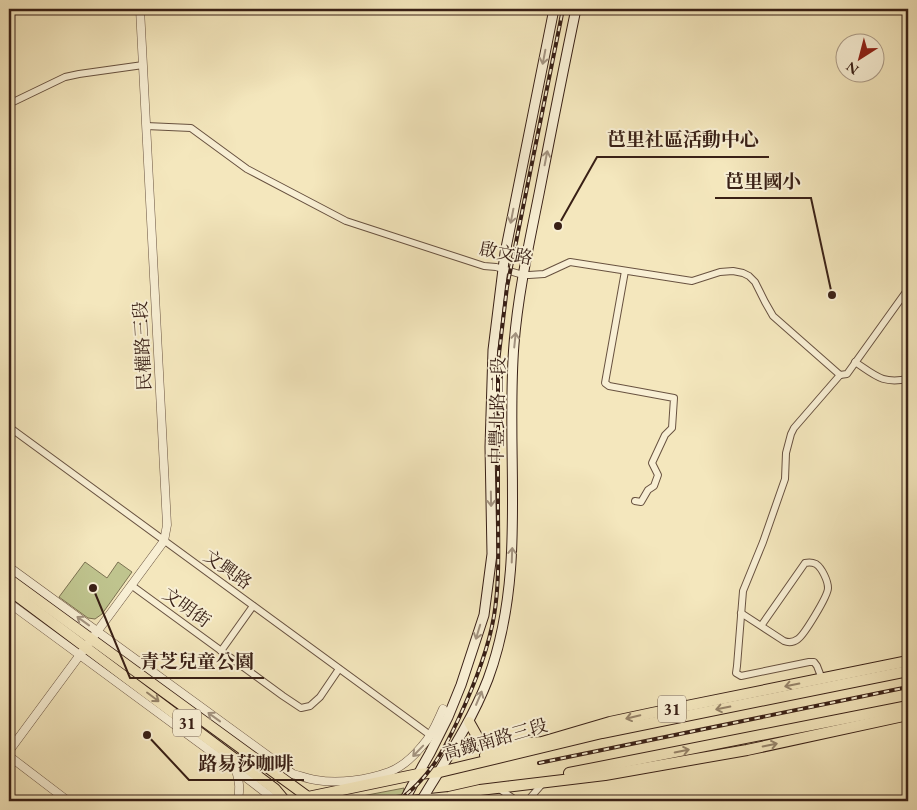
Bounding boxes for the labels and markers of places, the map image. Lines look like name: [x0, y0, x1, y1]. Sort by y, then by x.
callout: 芭里社區活動中心: [597, 123, 769, 157]
callout: 芭里國小: [715, 164, 811, 198]
callout: 青芝兒童公園: [130, 644, 264, 678]
callout: 路易莎咖啡: [189, 746, 304, 780]

